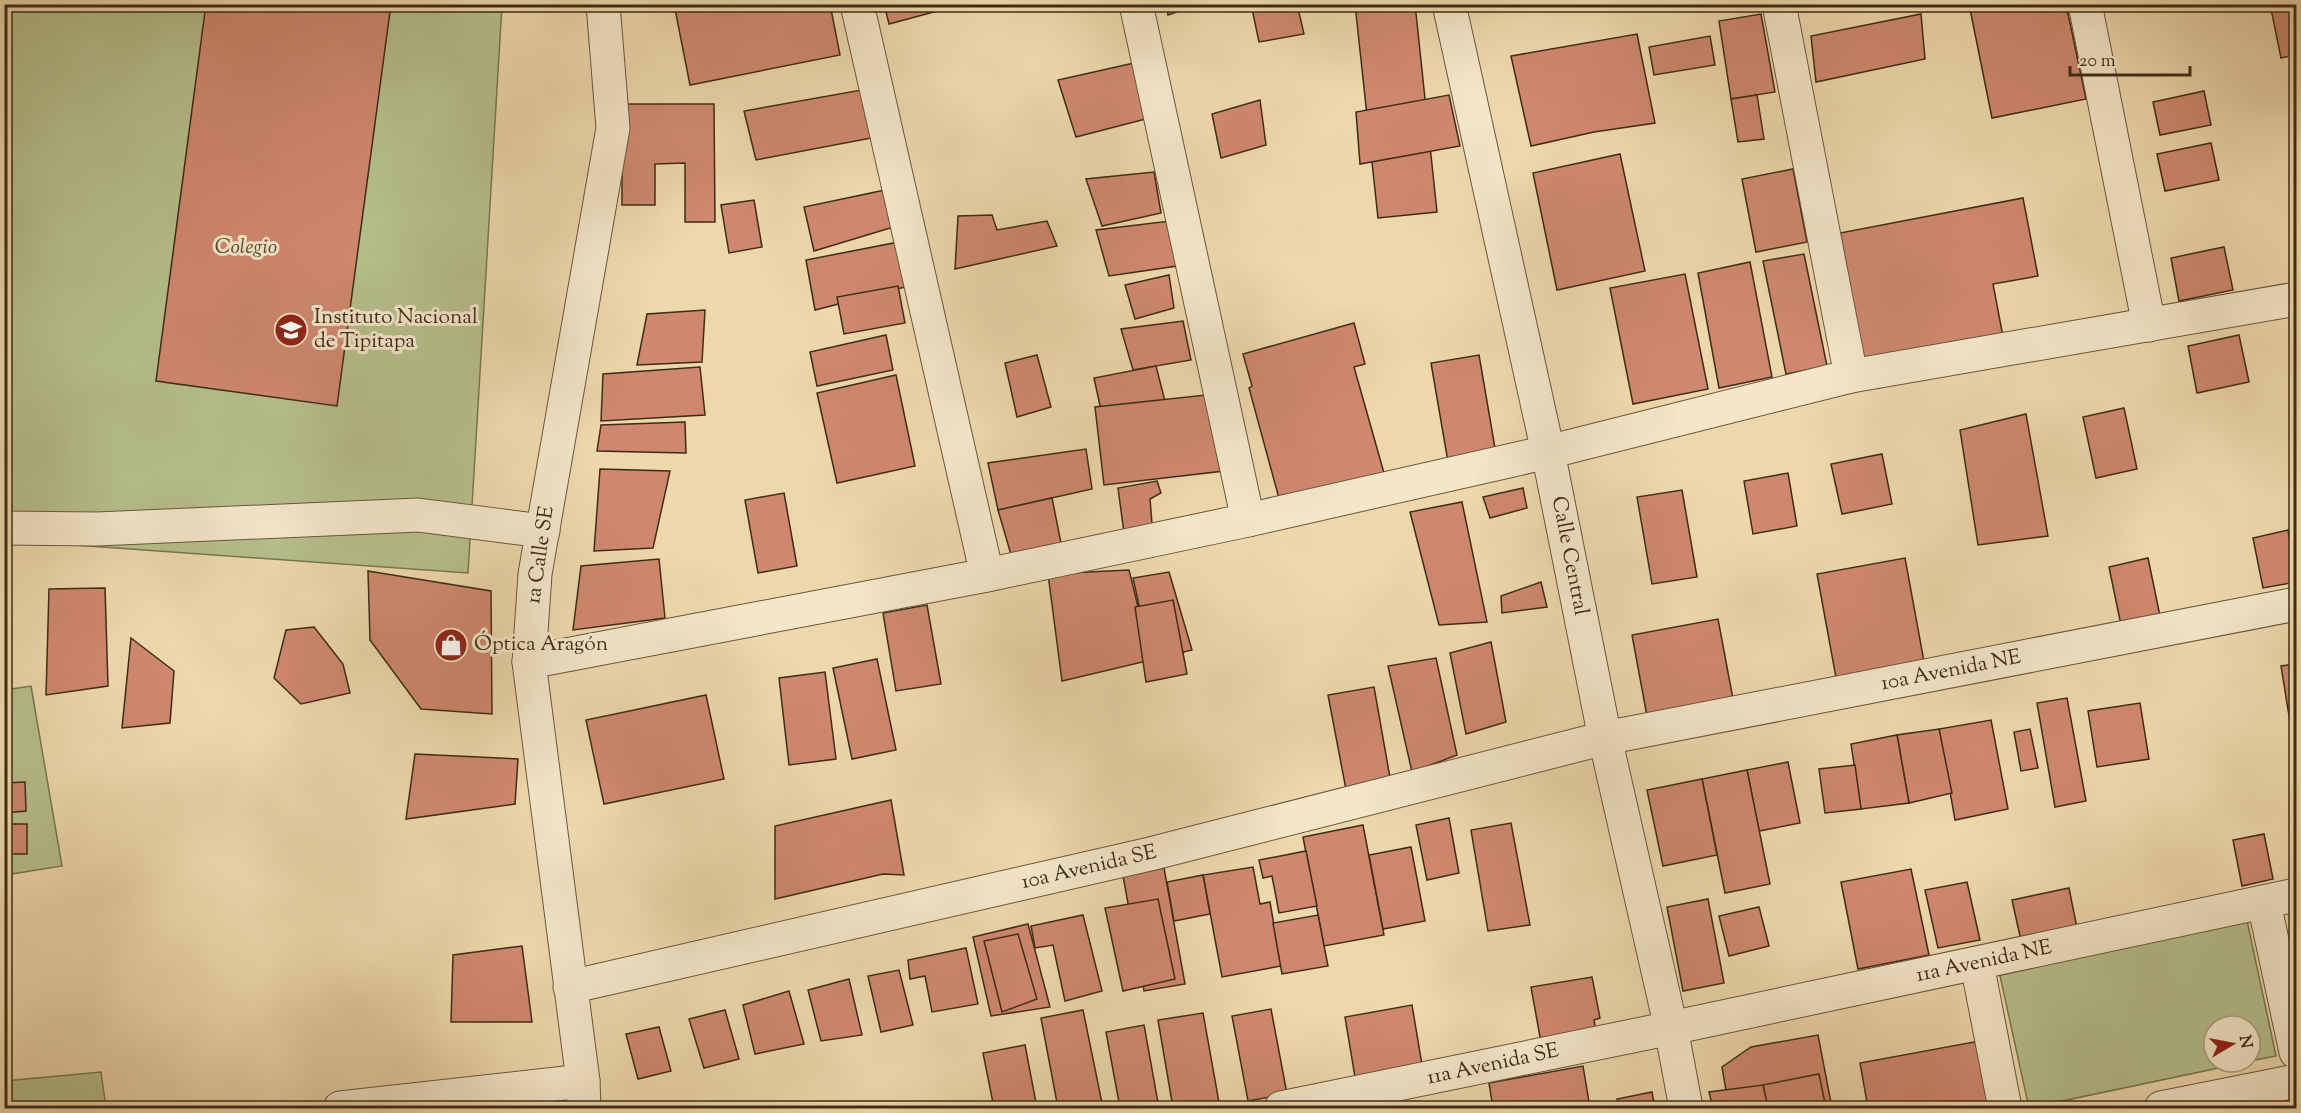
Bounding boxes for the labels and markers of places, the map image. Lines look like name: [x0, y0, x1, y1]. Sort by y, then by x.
place label: Instituto Nacional de Tipitapa: [314, 303, 478, 357]
school or university icon: Instituto Nacional de Tipitapa: [273, 312, 309, 348]
shop icon: Óptica Aragón: [433, 627, 469, 663]
place label: Óptica Aragón: [474, 630, 608, 660]

